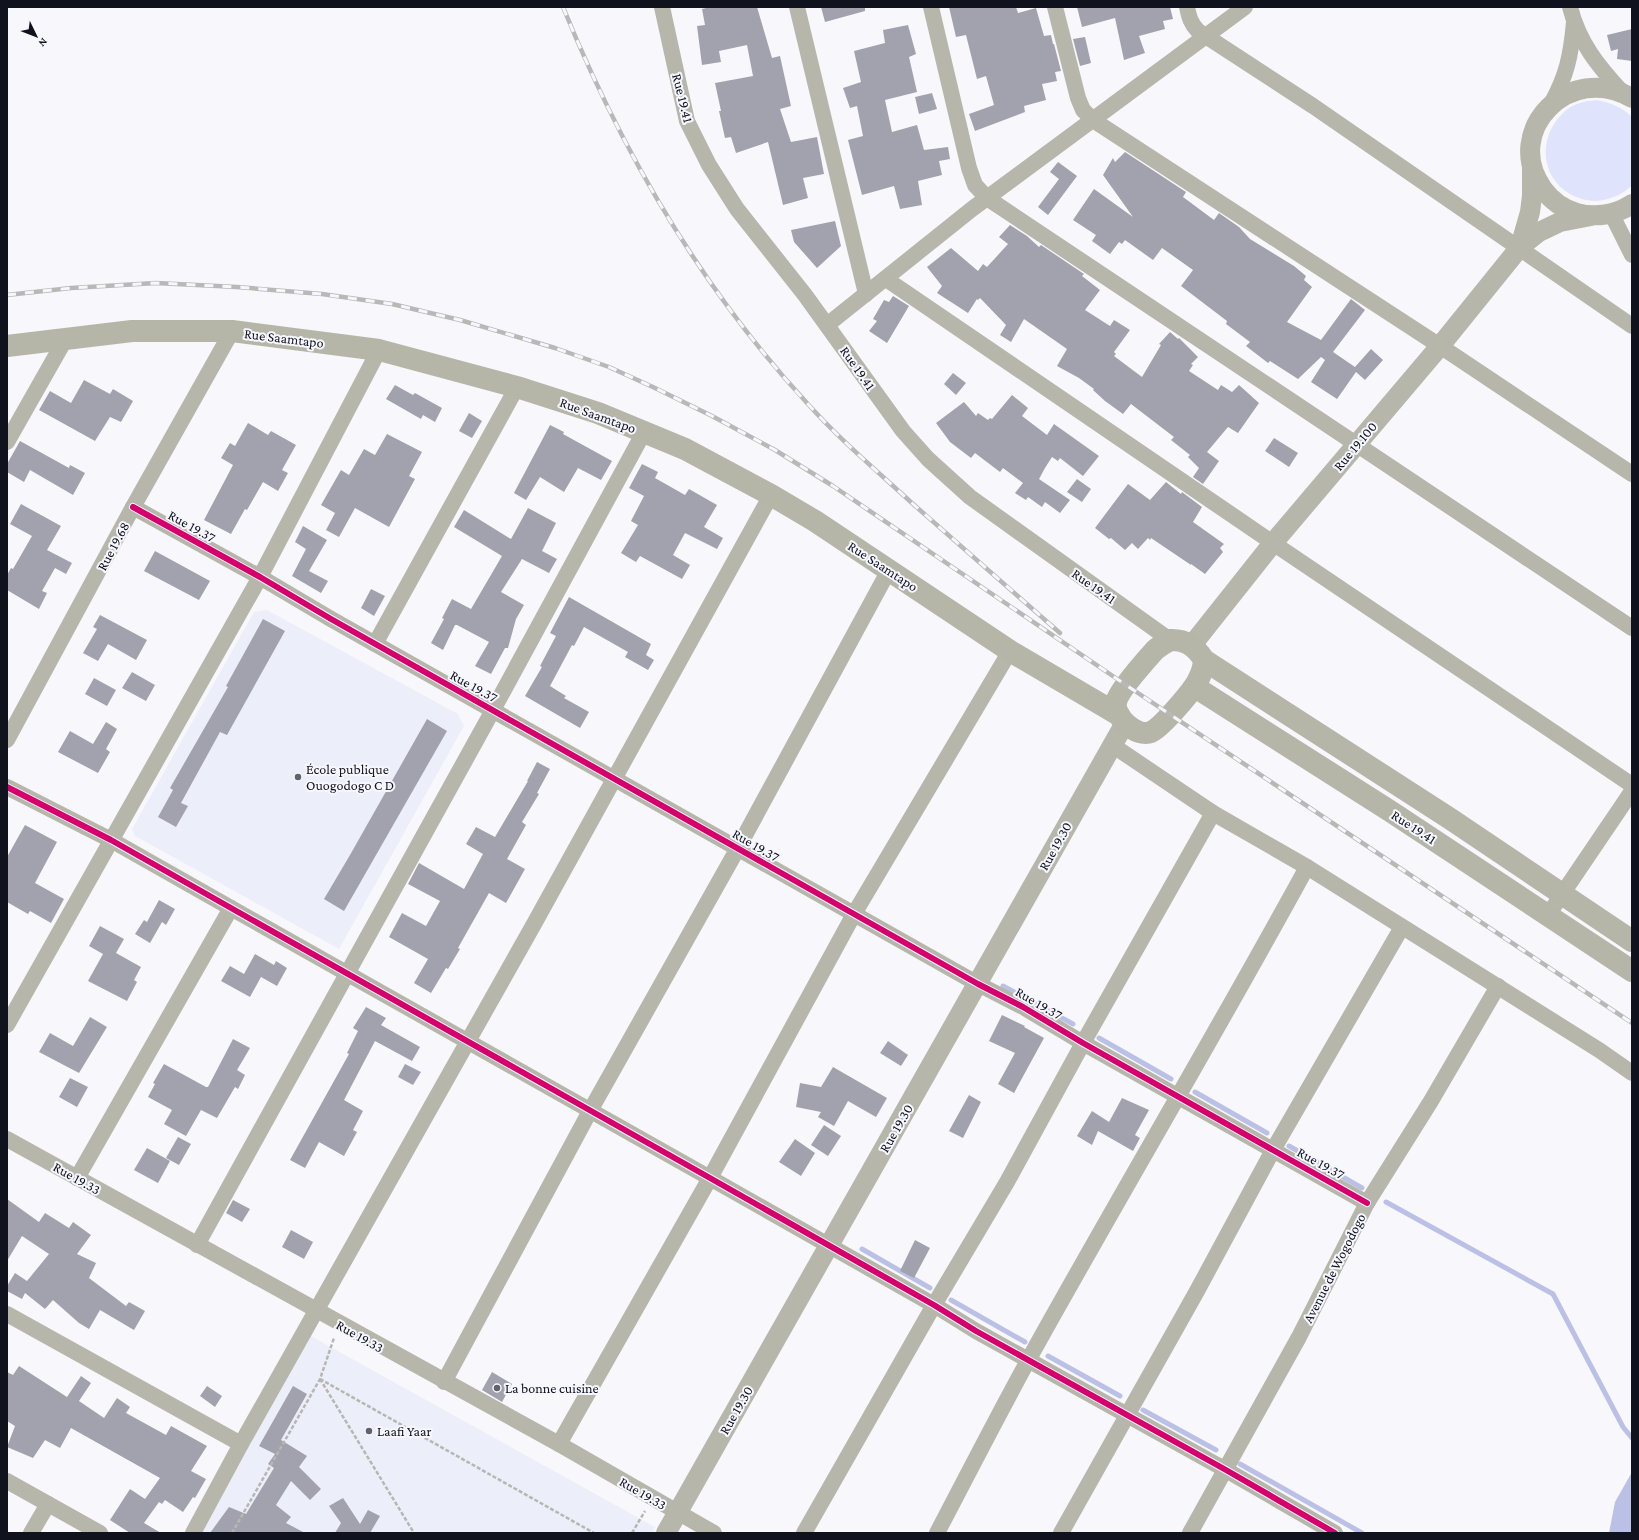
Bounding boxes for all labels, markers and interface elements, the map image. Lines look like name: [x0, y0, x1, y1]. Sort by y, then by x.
north arrow: [16, 16, 56, 56]
text: N: [36, 36, 50, 50]
street label: Rue 19.41: [669, 72, 697, 124]
street label: Rue Saamtapo: [243, 325, 325, 351]
street label: Rue 19.41: [837, 343, 879, 393]
street label: Rue Saamtapo: [558, 394, 638, 436]
street label: Rue 19.100: [1330, 418, 1380, 474]
street label: Rue 19.37: [166, 507, 219, 546]
street label: Rue 19.68: [94, 519, 132, 573]
street label: Rue Saamtapo: [845, 538, 921, 594]
street label: Rue 19.41: [1069, 565, 1119, 607]
street label: Rue 19.37: [448, 667, 501, 706]
place label: École publique Ouogodogo C D: [306, 761, 394, 793]
marker: École publique Ouogodogo C D: [293, 772, 303, 782]
street label: Rue 19.41: [1389, 807, 1440, 847]
street label: Rue 19.30: [1035, 819, 1075, 873]
street label: Rue 19.37: [730, 825, 783, 865]
street label: Rue 19.37: [1013, 983, 1066, 1023]
street label: Rue 19.30: [876, 1101, 916, 1155]
street label: Rue 19.37: [1295, 1144, 1348, 1183]
street label: Rue 19.33: [51, 1158, 103, 1198]
street label: Avenue de Wogodogo: [1299, 1210, 1369, 1325]
street label: Rue 19.33: [334, 1316, 386, 1356]
place label: La bonne cuisine: [505, 1380, 599, 1396]
marker: La bonne cuisine: [492, 1383, 502, 1393]
street label: Rue 19.30: [716, 1383, 756, 1437]
place label: Laafi Yaar: [377, 1423, 432, 1439]
marker: Laafi Yaar: [364, 1426, 374, 1436]
street label: Rue 19.33: [617, 1473, 669, 1513]

